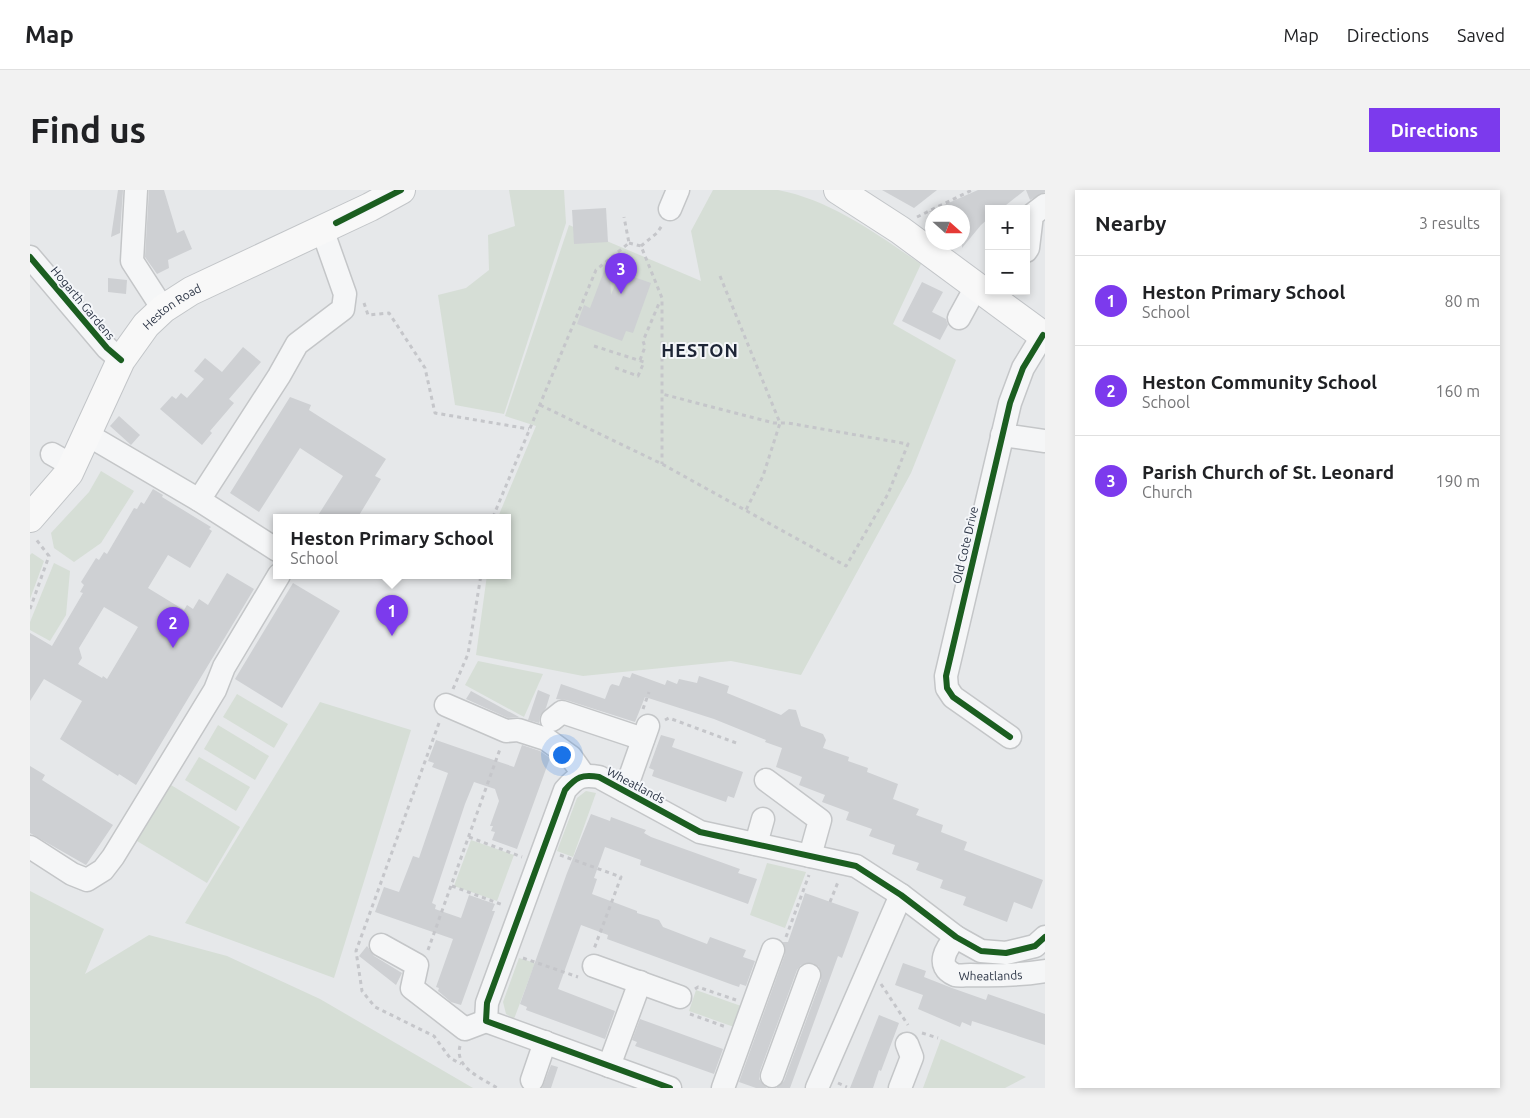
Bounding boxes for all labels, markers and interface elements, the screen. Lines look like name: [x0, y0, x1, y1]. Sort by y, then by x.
text: Map: [25, 21, 74, 48]
text: Map: [1283, 25, 1319, 45]
text: Directions: [1347, 25, 1429, 45]
text: Saved: [1457, 25, 1505, 45]
button: Directions: [1369, 108, 1500, 152]
text: Find us: [30, 110, 146, 150]
north arrow: [925, 205, 970, 250]
map controls: [985, 205, 1030, 295]
button: +: [985, 205, 1030, 250]
text: Nearby: [1095, 211, 1166, 235]
text: 3 results: [1419, 214, 1480, 232]
button: −: [985, 250, 1030, 295]
pin: 3: [605, 253, 637, 294]
street label: Hogarth Gardens: [49, 264, 117, 342]
street label: Heston Road: [140, 281, 203, 331]
text: Heston Primary School: [1142, 281, 1345, 303]
text: 1: [1106, 292, 1116, 310]
text: 80 m: [1444, 292, 1480, 310]
text: School: [1142, 303, 1190, 321]
district label: HESTON: [661, 340, 739, 360]
text: Heston Community School: [1142, 371, 1377, 393]
text: 2: [1106, 382, 1116, 400]
text: 160 m: [1435, 382, 1480, 400]
text: School: [1142, 393, 1190, 411]
text: Parish Church of St. Leonard: [1142, 461, 1394, 483]
text: 3: [1106, 472, 1116, 490]
text: 190 m: [1435, 472, 1480, 490]
text: Church: [1142, 483, 1193, 501]
street label: Old Cote Drive: [950, 505, 980, 585]
popup: [273, 514, 511, 579]
text: Heston Primary School: [290, 527, 494, 549]
text: School: [290, 549, 338, 567]
pin: 1: [376, 595, 408, 636]
pin: 2: [157, 607, 189, 648]
your location: [549, 742, 575, 768]
street label: Wheatlands: [605, 764, 667, 806]
street label: Wheatlands: [958, 967, 1023, 982]

